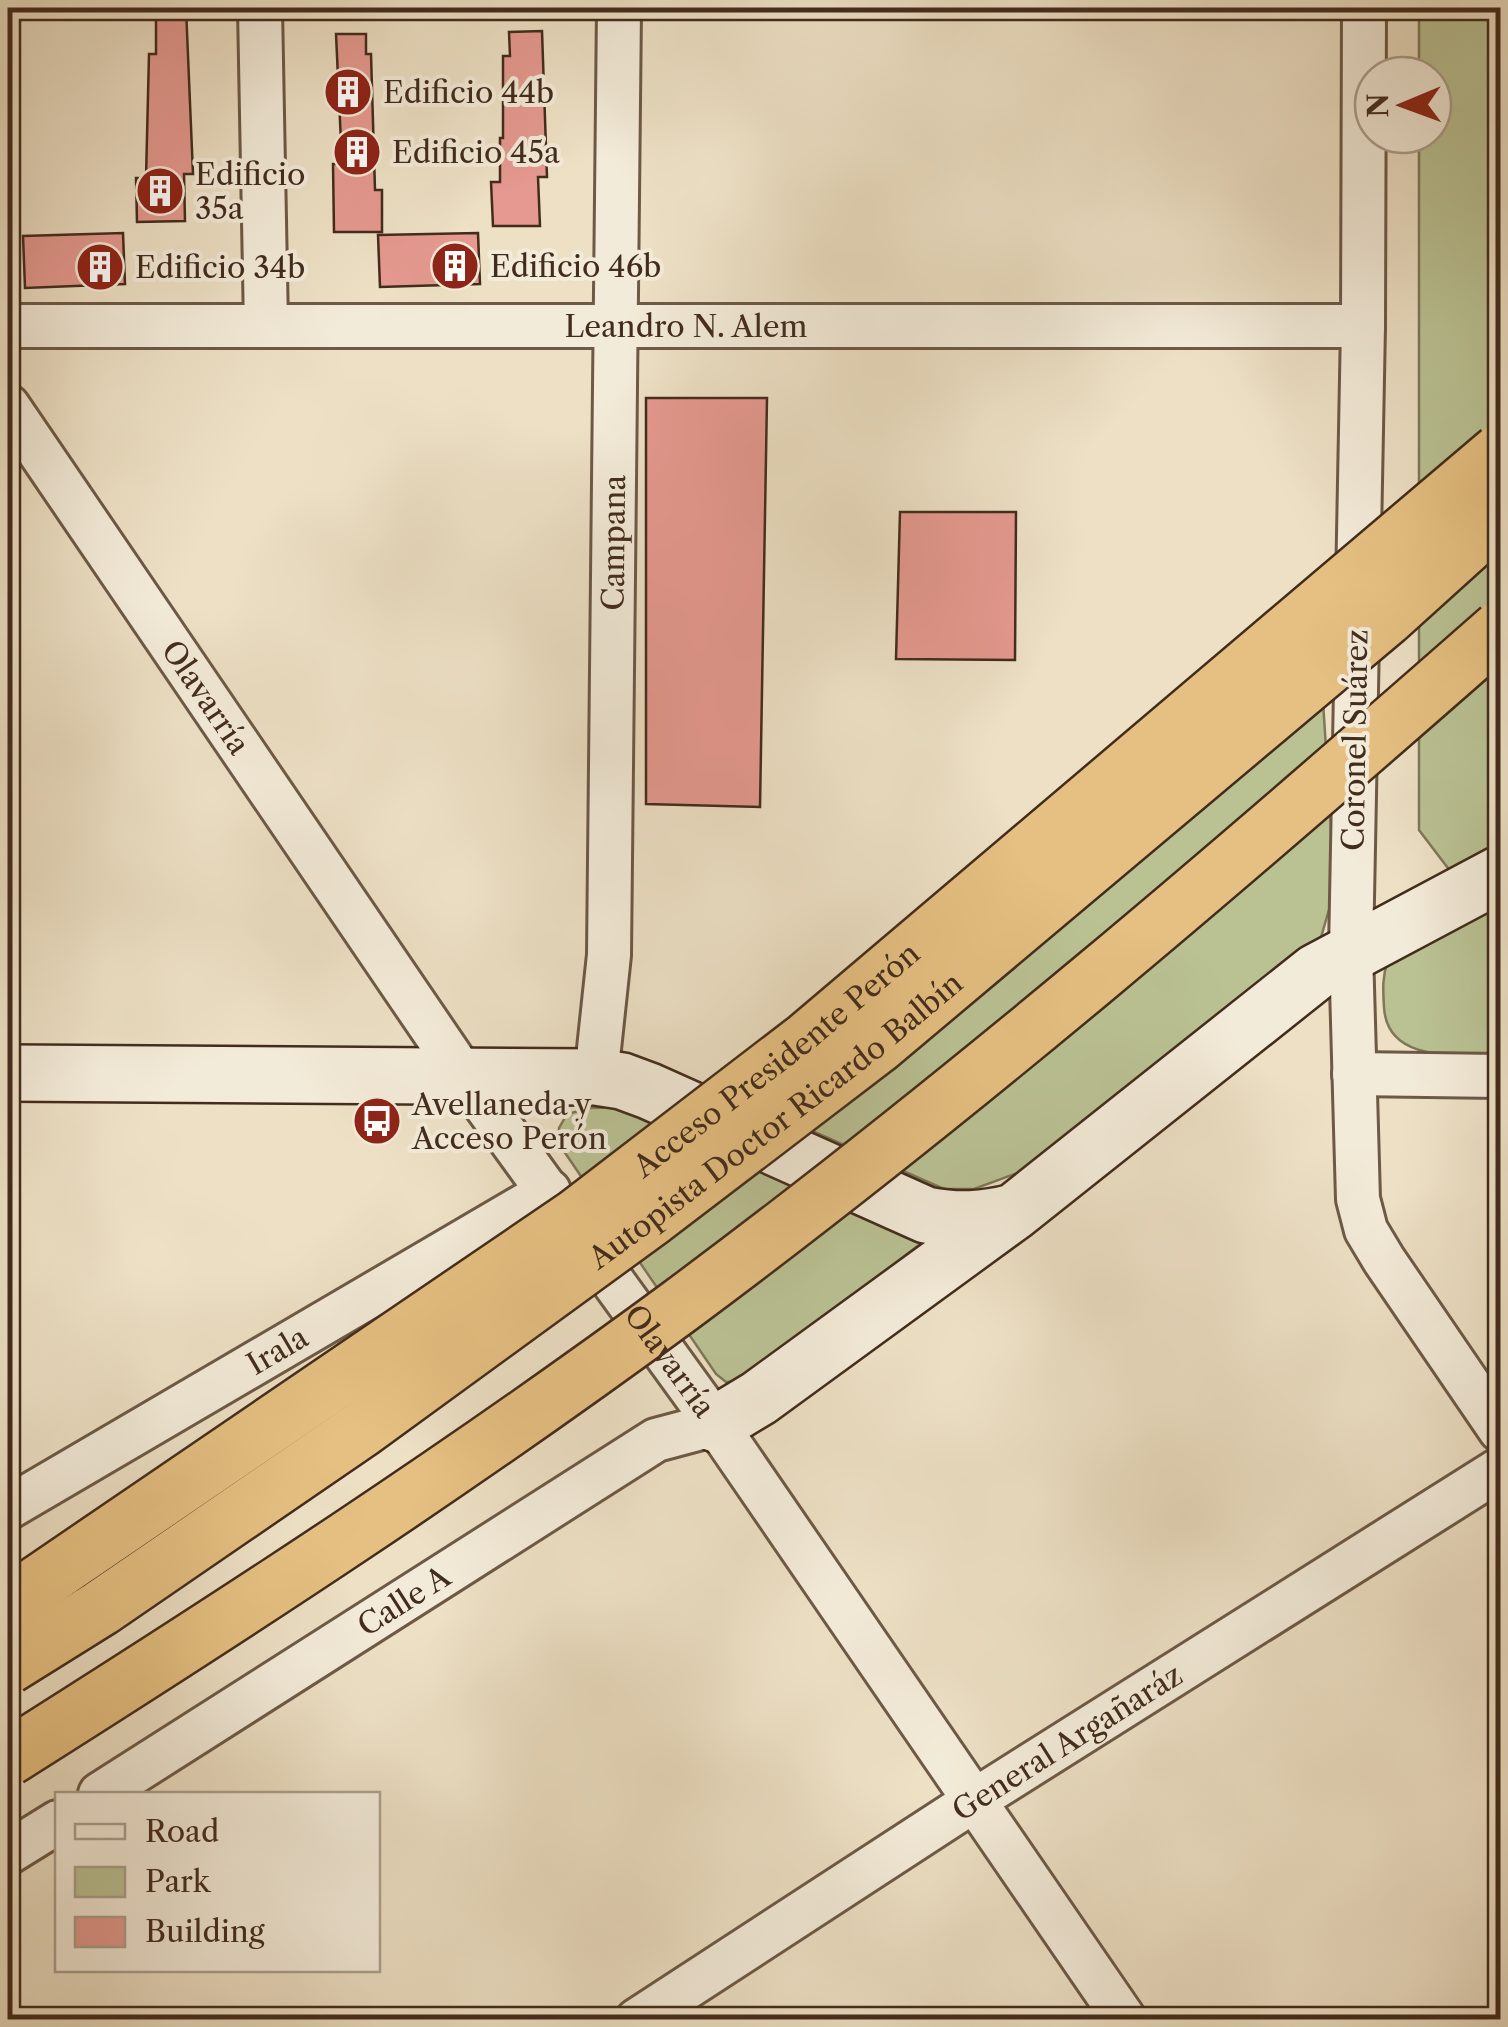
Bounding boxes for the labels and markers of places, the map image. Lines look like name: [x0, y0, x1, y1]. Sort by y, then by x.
building icon: Edificio 44b: [322, 66, 374, 118]
place label: Edificio 44b: [383, 74, 554, 111]
building icon: Edificio 45a: [331, 126, 383, 178]
place label: Edificio 45a: [392, 134, 560, 171]
place label: Edificio 35a: [195, 156, 305, 227]
building icon: Edificio 35a: [134, 165, 186, 217]
building icon: Edificio 46b: [429, 240, 481, 292]
building icon: Edificio 34b: [74, 241, 126, 293]
place label: Edificio 46b: [490, 248, 661, 285]
place label: Edificio 34b: [135, 249, 305, 286]
place label: Avellaneda y Acceso Perón: [411, 1086, 607, 1157]
bus stop icon: Avellaneda y Acceso Perón: [351, 1095, 403, 1147]

